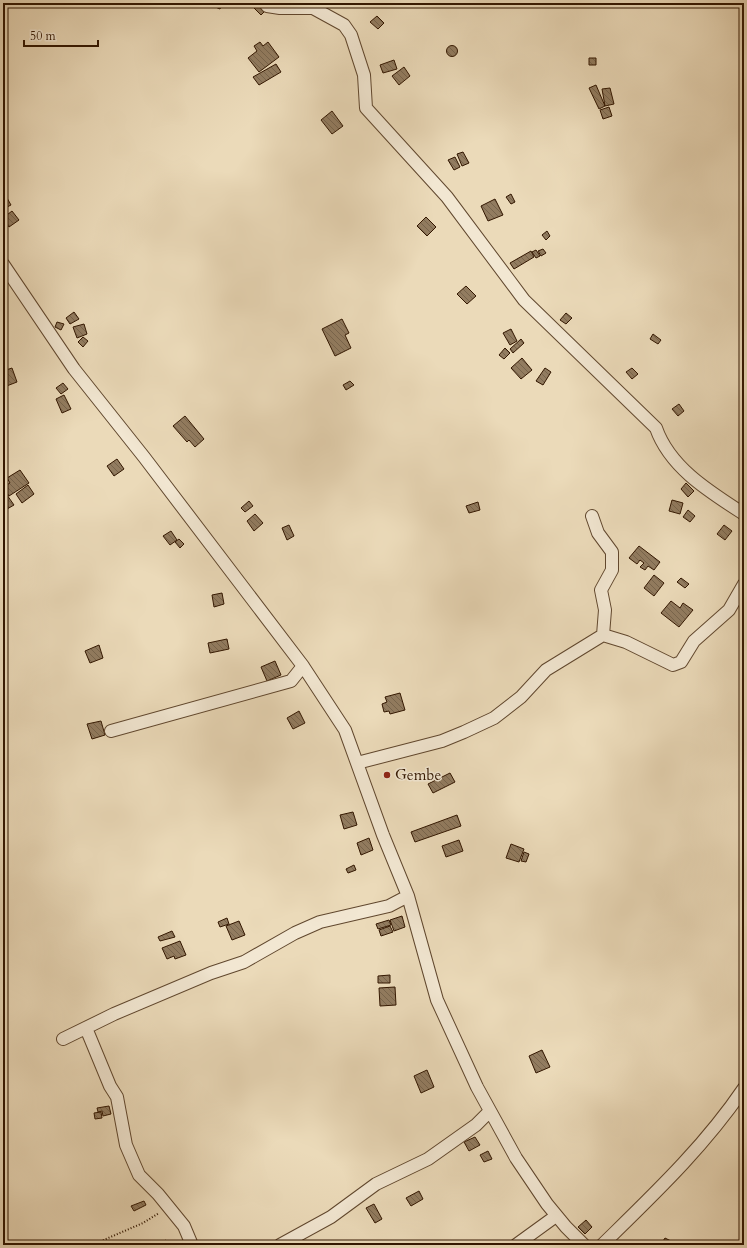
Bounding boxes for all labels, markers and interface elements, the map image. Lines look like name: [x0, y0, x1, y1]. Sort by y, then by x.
scale bar: [24, 22, 98, 48]
text: 50 m: [30, 28, 57, 44]
place label: Gembe: [395, 765, 441, 785]
marker: Gembe: [382, 770, 392, 780]

